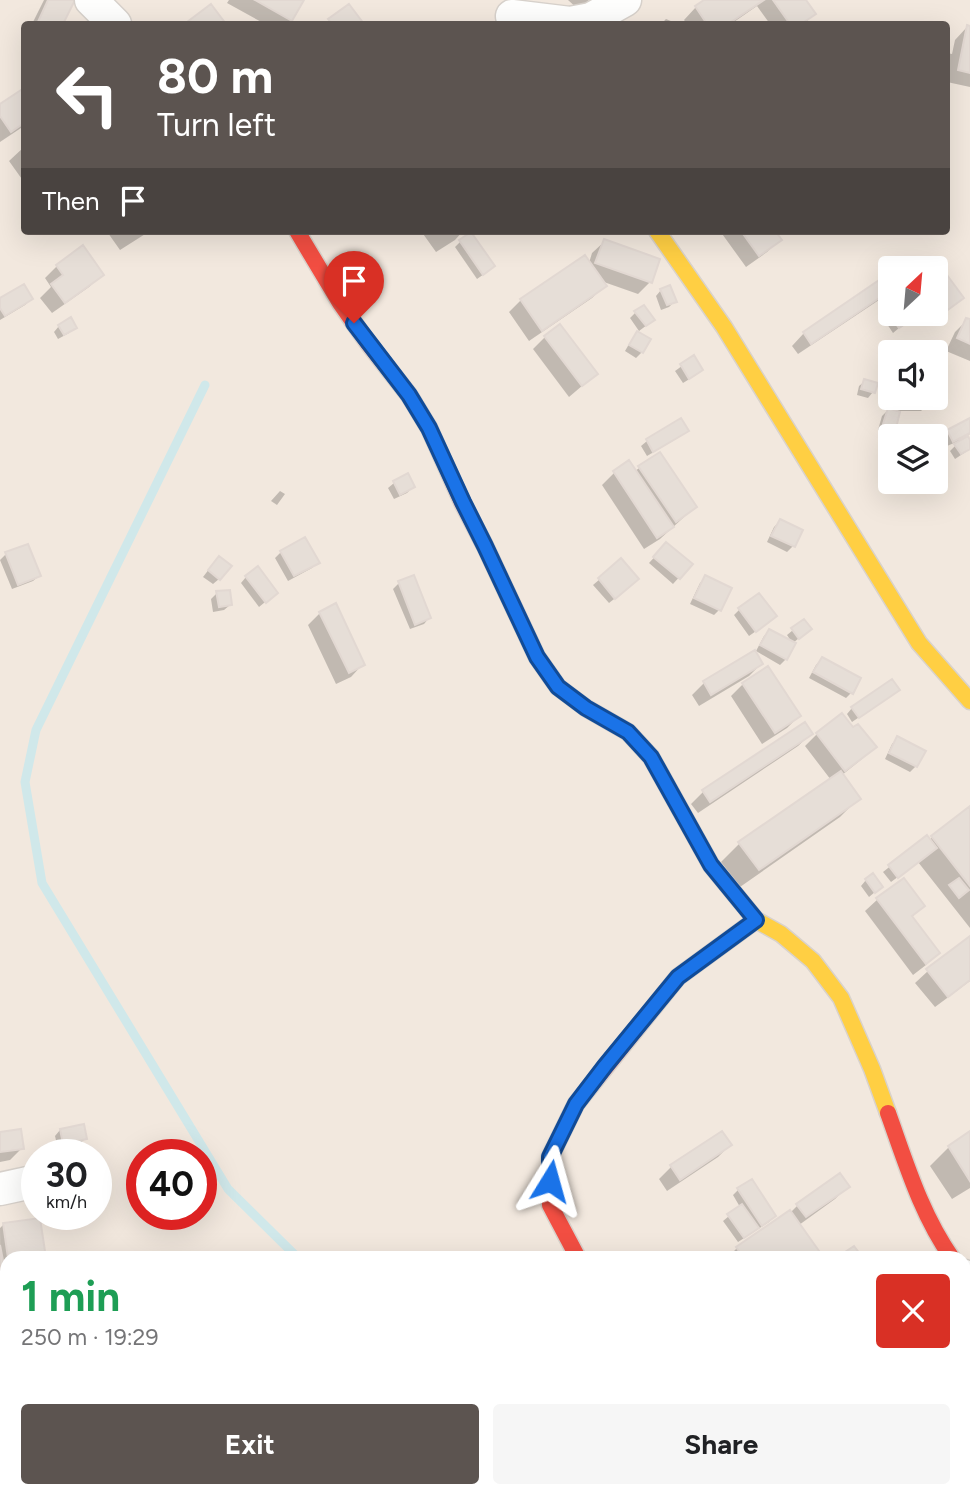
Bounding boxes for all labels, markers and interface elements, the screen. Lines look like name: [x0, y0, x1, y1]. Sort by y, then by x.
text: 80 m: [157, 46, 273, 105]
icon: left: [42, 49, 133, 140]
text: Turn left: [157, 106, 276, 144]
icon: arrive: [114, 182, 152, 220]
text: Then: [42, 185, 100, 217]
pin: [324, 251, 384, 323]
north arrow: [878, 256, 948, 326]
map controls: [878, 256, 948, 494]
icon: arrive: [335, 262, 373, 300]
button: sound: [878, 340, 948, 410]
button: layers: [878, 424, 948, 494]
speed limit sign: 40: [126, 1139, 217, 1230]
position arrow: [513, 1144, 587, 1218]
text: 30: [45, 1154, 88, 1196]
text: km/h: [46, 1191, 87, 1213]
text: 1 min: [21, 1271, 120, 1322]
button: close: [876, 1274, 950, 1348]
text: 250 m · 19:29: [21, 1323, 159, 1351]
button: Exit: [21, 1404, 479, 1484]
button: Share: [493, 1404, 950, 1484]

